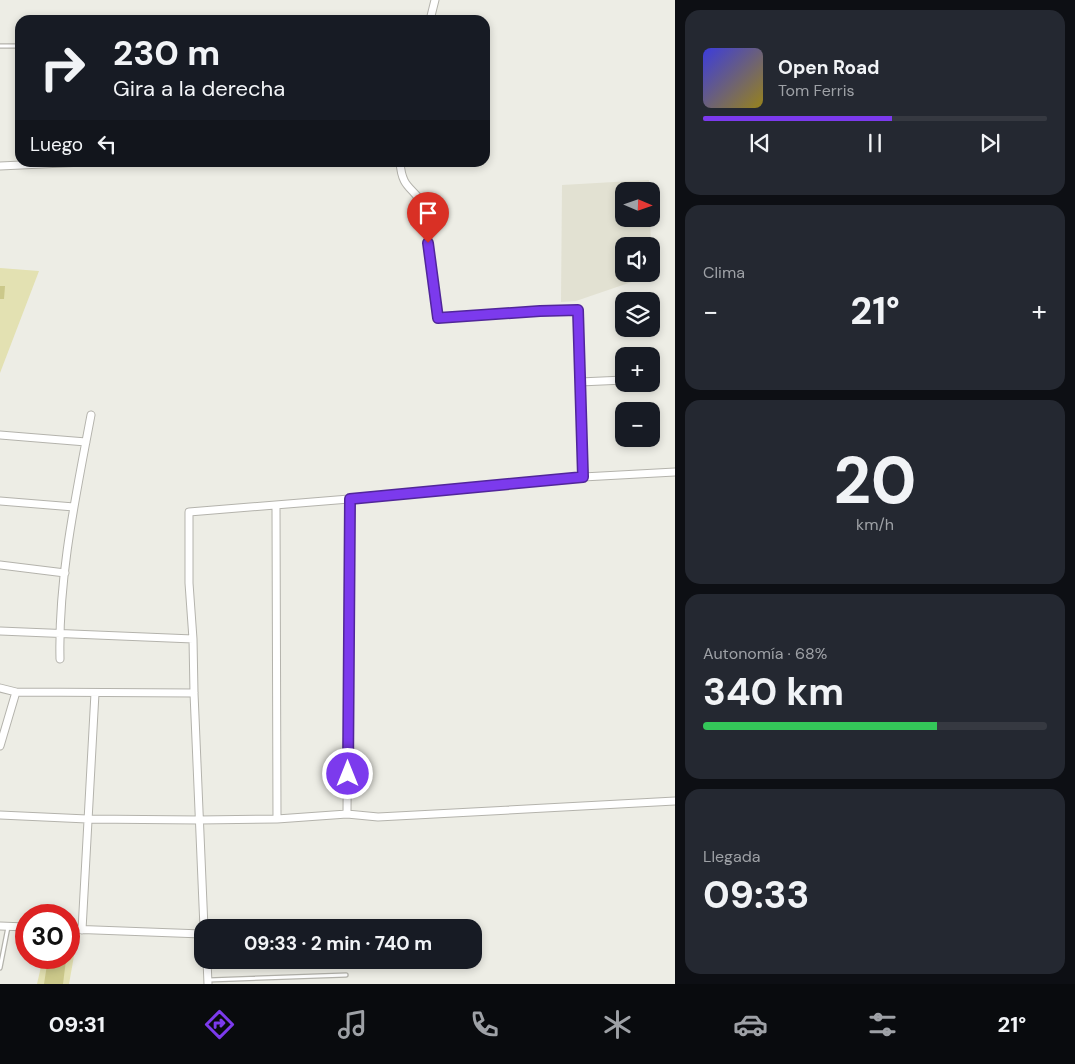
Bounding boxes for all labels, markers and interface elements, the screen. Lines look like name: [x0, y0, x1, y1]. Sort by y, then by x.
text: 230 m: [113, 30, 220, 76]
icon: right: [30, 35, 95, 100]
text: Open Road: [778, 55, 880, 80]
text: Gira a la derecha: [113, 74, 285, 103]
text: Tom Ferris: [778, 80, 855, 101]
icon: previous: [746, 129, 774, 157]
icon: pause: [861, 129, 889, 157]
icon: next: [976, 129, 1004, 157]
icon: left: [93, 130, 121, 158]
text: Luego: [30, 132, 83, 157]
north arrow: [615, 182, 660, 228]
map controls: [615, 182, 660, 447]
pin: [407, 192, 449, 243]
icon: arrive: [414, 199, 442, 227]
button: sound: [615, 237, 660, 282]
text: Clima: [703, 262, 745, 283]
text: 21°: [850, 286, 900, 336]
button: layers: [615, 292, 660, 337]
text: −: [703, 293, 718, 330]
text: +: [1032, 293, 1047, 330]
button: +: [615, 347, 660, 392]
button: −: [615, 402, 660, 447]
text: 20: [834, 439, 917, 523]
text: km/h: [856, 514, 894, 535]
text: Autonomía · 68%: [703, 643, 827, 664]
text: 340 km: [703, 667, 844, 717]
position arrow: [321, 747, 373, 799]
text: Llegada: [703, 846, 760, 867]
text: 09:33: [703, 870, 809, 920]
speed limit sign: 30: [15, 904, 80, 969]
text: 09:33 · 2 min · 740 m: [244, 931, 432, 956]
icon: directions: [202, 1007, 237, 1042]
icon: music: [335, 1007, 370, 1042]
icon: phone: [467, 1007, 502, 1042]
icon: climate: [600, 1007, 635, 1042]
icon: car: [733, 1007, 768, 1042]
icon: filters: [865, 1007, 900, 1042]
text: 09:31: [49, 1010, 105, 1039]
text: 21°: [998, 1010, 1026, 1039]

